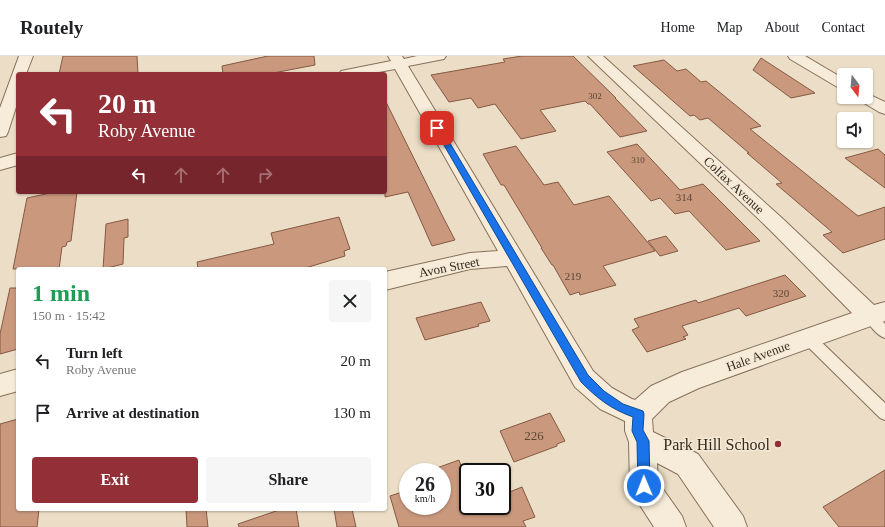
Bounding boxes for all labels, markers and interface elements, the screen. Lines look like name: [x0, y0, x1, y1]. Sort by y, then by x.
text: Routely: [20, 17, 83, 38]
text: Home: [661, 20, 695, 35]
text: Map: [717, 20, 742, 35]
text: About: [764, 20, 799, 35]
text: Contact: [821, 20, 865, 35]
north arrow: [837, 68, 873, 104]
map controls: [837, 68, 873, 148]
icon: left: [32, 88, 84, 140]
text: 20 m: [98, 88, 156, 119]
house number: 302: [588, 91, 602, 101]
pin: [420, 111, 454, 145]
button: sound: [837, 112, 873, 148]
icon: arrive: [426, 117, 448, 139]
text: Roby Avenue: [98, 121, 195, 141]
street label: Colfax Avenue: [701, 153, 768, 217]
house number: 310: [631, 155, 645, 165]
icon: left: [128, 164, 150, 186]
icon: ahead: [170, 164, 192, 186]
icon: ahead: [212, 164, 234, 186]
icon: right: [254, 164, 276, 186]
house number: 314: [676, 191, 693, 203]
street label: Avon Street: [417, 254, 481, 280]
house number: 219: [565, 270, 582, 282]
text: 1 min: [32, 280, 90, 306]
button: close: [329, 280, 371, 322]
house number: 320: [773, 287, 790, 299]
text: 150 m · 15:42: [32, 308, 105, 323]
street label: Hale Avenue: [724, 337, 792, 374]
text: Turn left: [66, 345, 123, 361]
icon: left: [32, 350, 54, 372]
text: 20 m: [341, 353, 371, 369]
text: Roby Avenue: [66, 362, 136, 377]
icon: arrive: [32, 402, 54, 424]
text: Arrive at destination: [66, 405, 199, 421]
text: 130 m: [333, 405, 371, 421]
house number: 226: [524, 428, 544, 443]
place label: Park Hill School: [663, 436, 771, 453]
marker: Park Hill School: [773, 439, 783, 449]
button: Exit: [32, 457, 198, 503]
button: Share: [206, 457, 371, 503]
speed limit sign: 30: [459, 463, 511, 515]
position arrow: [623, 465, 665, 507]
text: 26: [415, 473, 435, 495]
text: km/h: [415, 493, 435, 504]

